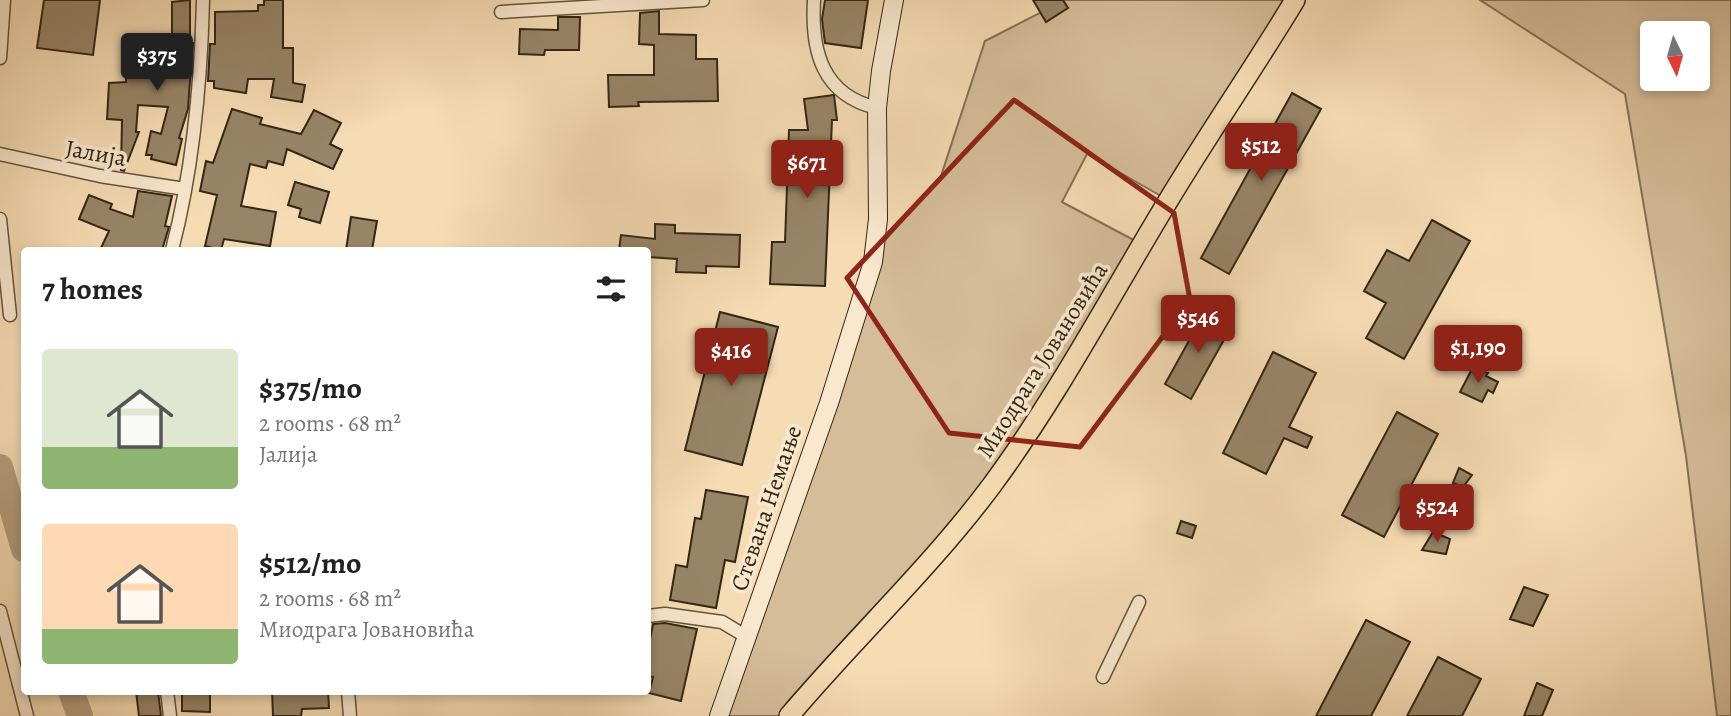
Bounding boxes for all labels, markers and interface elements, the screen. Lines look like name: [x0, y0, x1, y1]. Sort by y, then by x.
north arrow: [1640, 21, 1710, 91]
map controls: [1640, 21, 1710, 91]
pin: $375: [116, 34, 198, 93]
text: $375: [137, 40, 177, 71]
pin: $512: [1220, 124, 1302, 183]
text: $512: [1241, 130, 1281, 161]
street label: Јалија: [63, 132, 129, 174]
pin: $671: [766, 140, 848, 200]
text: $671: [787, 147, 827, 178]
street label: Миодрага Јовановића: [969, 256, 1115, 464]
text: 7 homes: [42, 269, 143, 309]
icon: filters: [592, 270, 630, 308]
pin: $546: [1157, 296, 1239, 355]
text: $546: [1177, 302, 1219, 333]
pin: $1,190: [1421, 326, 1535, 385]
pin: $416: [690, 328, 772, 388]
text: $1,190: [1450, 332, 1506, 363]
text: $416: [711, 335, 751, 366]
text: $375/mo: [259, 368, 362, 408]
icon: home: [98, 377, 182, 461]
text: 2 rooms · 68 m²: [259, 408, 401, 439]
street label: Стевана Немање: [723, 421, 809, 595]
text: Јалија: [259, 439, 318, 470]
pin: $524: [1396, 484, 1478, 544]
text: $524: [1416, 491, 1458, 522]
text: $512/mo: [259, 543, 362, 583]
icon: home: [98, 552, 182, 636]
text: 2 rooms · 68 m²: [259, 583, 401, 614]
text: Миодрага Јовановића: [259, 614, 474, 645]

